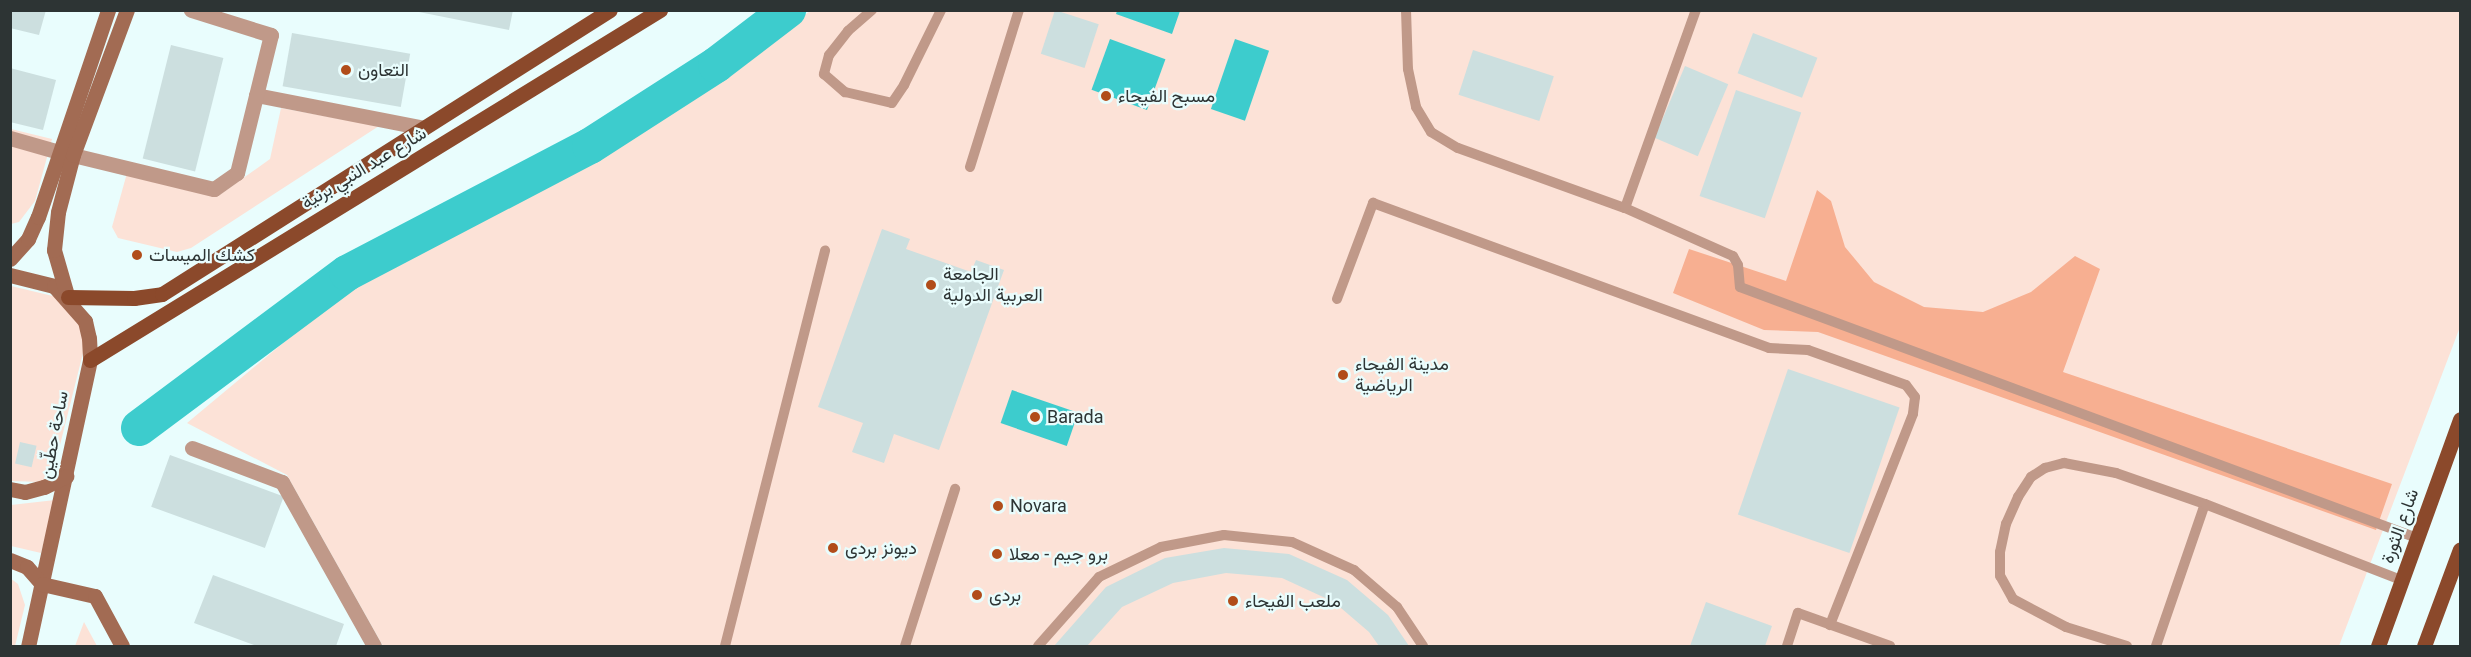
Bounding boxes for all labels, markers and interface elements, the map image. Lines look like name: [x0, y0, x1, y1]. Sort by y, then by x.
place label: التعاون: [358, 59, 409, 81]
marker: التعاون: [339, 63, 353, 77]
place label: مسبح الفيحاء: [1118, 85, 1215, 107]
marker: مسبح الفيحاء: [1099, 89, 1113, 103]
street label: شارع عبد النبي برنية: [298, 122, 430, 214]
place label: كشك الميسات: [149, 244, 255, 266]
marker: كشك الميسات: [130, 248, 144, 262]
place label: الجامعة العربية الدولية: [943, 264, 1043, 306]
marker: الجامعة العربية الدولية: [924, 278, 938, 292]
place label: مدينة الفيحاء الرياضية: [1355, 354, 1449, 397]
marker: مدينة الفيحاء الرياضية: [1336, 368, 1350, 382]
street label: ساحة حطّين: [35, 389, 73, 481]
place label: Barada: [1047, 406, 1103, 428]
marker: Barada: [1028, 410, 1042, 424]
street label: شارع الثورة: [2377, 486, 2423, 566]
place label: Novara: [1010, 495, 1067, 517]
marker: Novara: [991, 499, 1005, 513]
place label: ديونز بردى: [845, 537, 917, 559]
marker: ديونز بردى: [826, 541, 840, 555]
place label: برو جيم - معلا: [1009, 543, 1108, 565]
marker: برو جيم - معلا: [990, 547, 1004, 561]
place label: بردى: [989, 584, 1021, 606]
marker: بردى: [970, 588, 984, 602]
place label: ملعب الفيحاء: [1245, 590, 1341, 612]
marker: ملعب الفيحاء: [1226, 594, 1240, 608]

